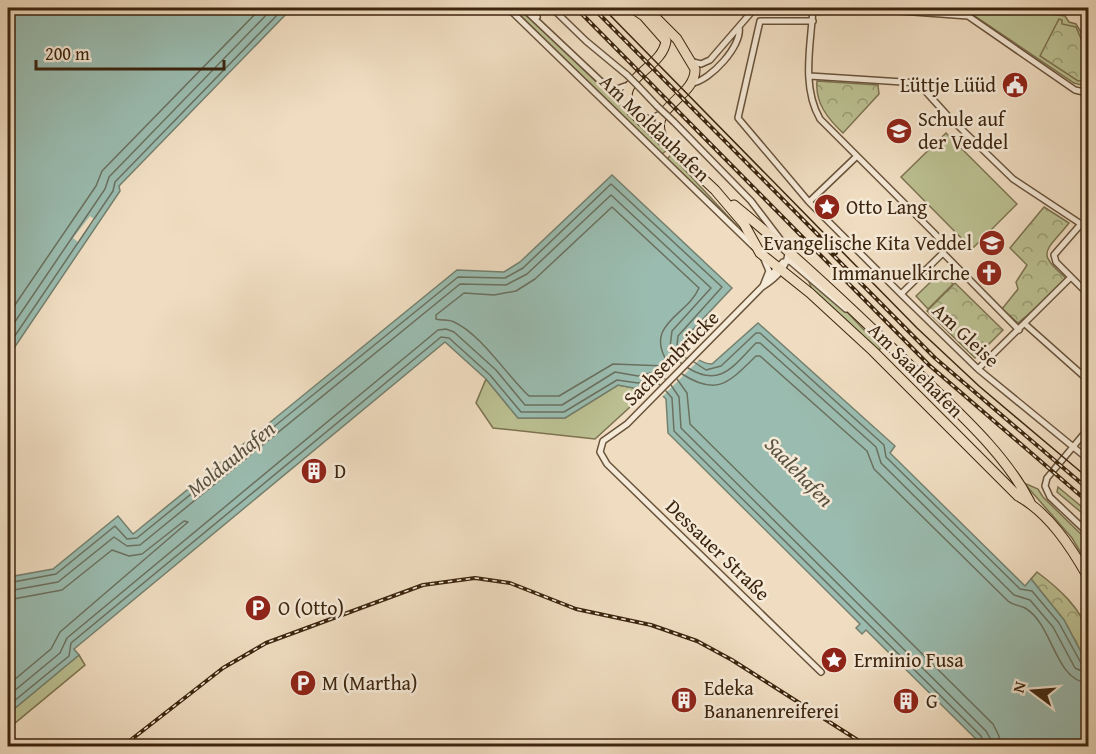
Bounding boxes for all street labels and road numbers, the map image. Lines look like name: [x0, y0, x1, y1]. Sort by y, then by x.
street label: Am Moldauhafen: [594, 67, 717, 188]
street label: Am Gleise: [926, 296, 1006, 373]
street label: Sachsenbrücke: [616, 303, 725, 412]
street label: Am Saalehafen: [862, 315, 971, 424]
street label: Dessauer Straße: [660, 492, 777, 607]

